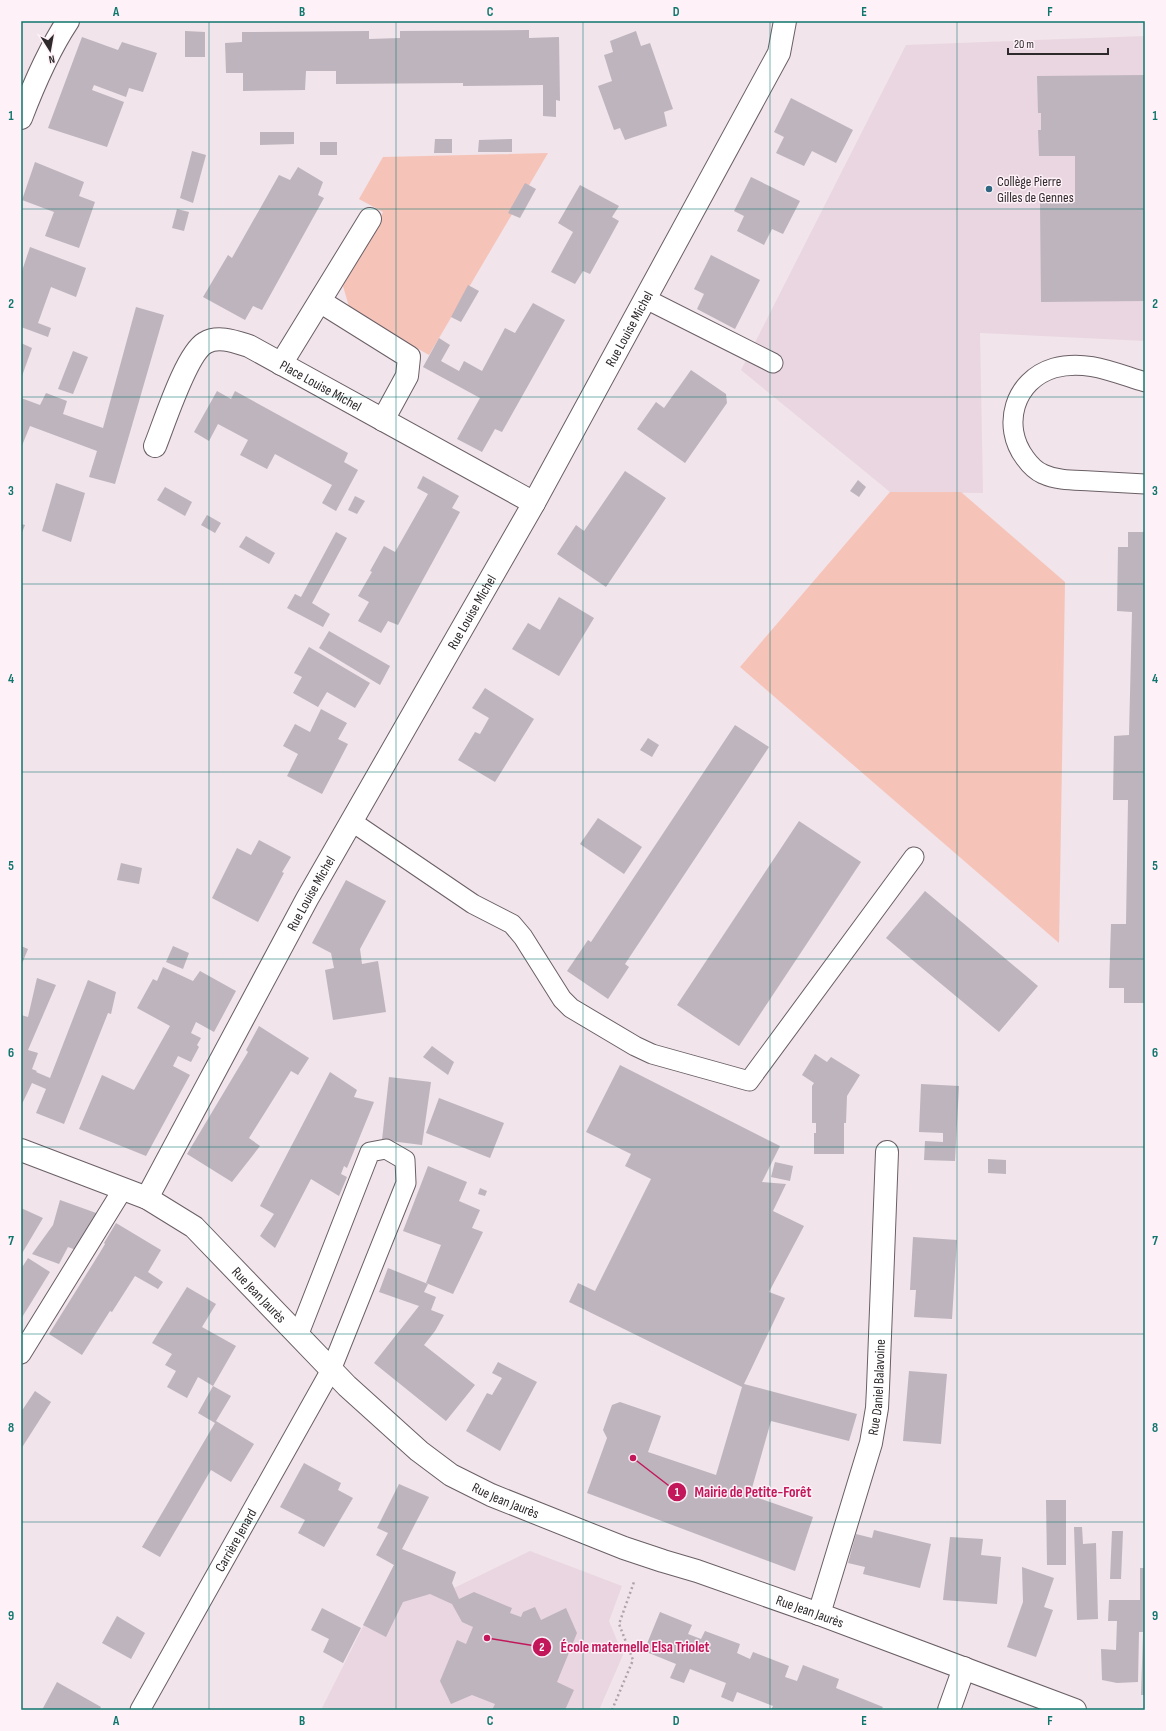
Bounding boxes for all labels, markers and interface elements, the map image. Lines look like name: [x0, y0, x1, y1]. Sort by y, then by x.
text: A: [112, 4, 120, 20]
text: B: [299, 4, 305, 20]
text: C: [487, 4, 494, 20]
text: D: [673, 4, 680, 20]
text: E: [861, 4, 867, 20]
text: F: [1047, 4, 1053, 20]
north arrow: [30, 30, 70, 70]
scale bar: [1008, 30, 1108, 56]
text: 20 m: [1014, 37, 1034, 52]
text: N: [48, 52, 56, 66]
text: 1: [8, 108, 14, 124]
text: 1: [1152, 108, 1158, 124]
place label: Collège Pierre Gilles de Gennes: [997, 173, 1074, 206]
marker: Collège Pierre Gilles de Gennes: [984, 184, 994, 194]
street label: Rue Louise Michel: [602, 288, 657, 370]
text: 2: [8, 296, 14, 312]
text: 2: [1152, 296, 1158, 312]
street label: Place Louise Michel: [277, 357, 364, 415]
text: 3: [8, 483, 14, 499]
text: 3: [1152, 483, 1158, 499]
street label: Rue Louise Michel: [444, 572, 500, 653]
text: 4: [8, 671, 14, 687]
text: 4: [1152, 671, 1158, 687]
street label: Rue Louise Michel: [284, 853, 339, 934]
text: 5: [8, 858, 14, 874]
text: 5: [1152, 858, 1158, 874]
text: 6: [8, 1045, 14, 1061]
text: 6: [1152, 1045, 1158, 1061]
text: 7: [8, 1233, 14, 1249]
text: 7: [1152, 1233, 1158, 1249]
street label: Rue Jean Jaurès: [228, 1264, 289, 1326]
street label: Rue Daniel Balavoine: [864, 1339, 889, 1437]
text: 8: [8, 1420, 14, 1436]
text: 8: [1152, 1420, 1158, 1436]
street label: Rue Jean Jaurès: [469, 1479, 541, 1522]
callout: Mairie de Petite-Forêt: [667, 1479, 820, 1506]
text: Mairie de Petite-Forêt: [695, 1483, 811, 1502]
text: 1: [675, 1485, 680, 1500]
street label: Carrière Jenard: [212, 1506, 260, 1575]
street label: Rue Jean Jaurès: [774, 1592, 846, 1632]
text: 9: [8, 1608, 14, 1624]
text: 9: [1152, 1608, 1158, 1624]
callout: École maternelle Elsa Triolet: [532, 1633, 717, 1660]
text: École maternelle Elsa Triolet: [560, 1638, 710, 1657]
text: 2: [539, 1640, 545, 1655]
text: A: [112, 1713, 120, 1729]
text: B: [299, 1713, 305, 1729]
text: C: [487, 1713, 494, 1729]
text: D: [673, 1713, 680, 1729]
text: E: [861, 1713, 867, 1729]
text: F: [1047, 1713, 1053, 1729]

